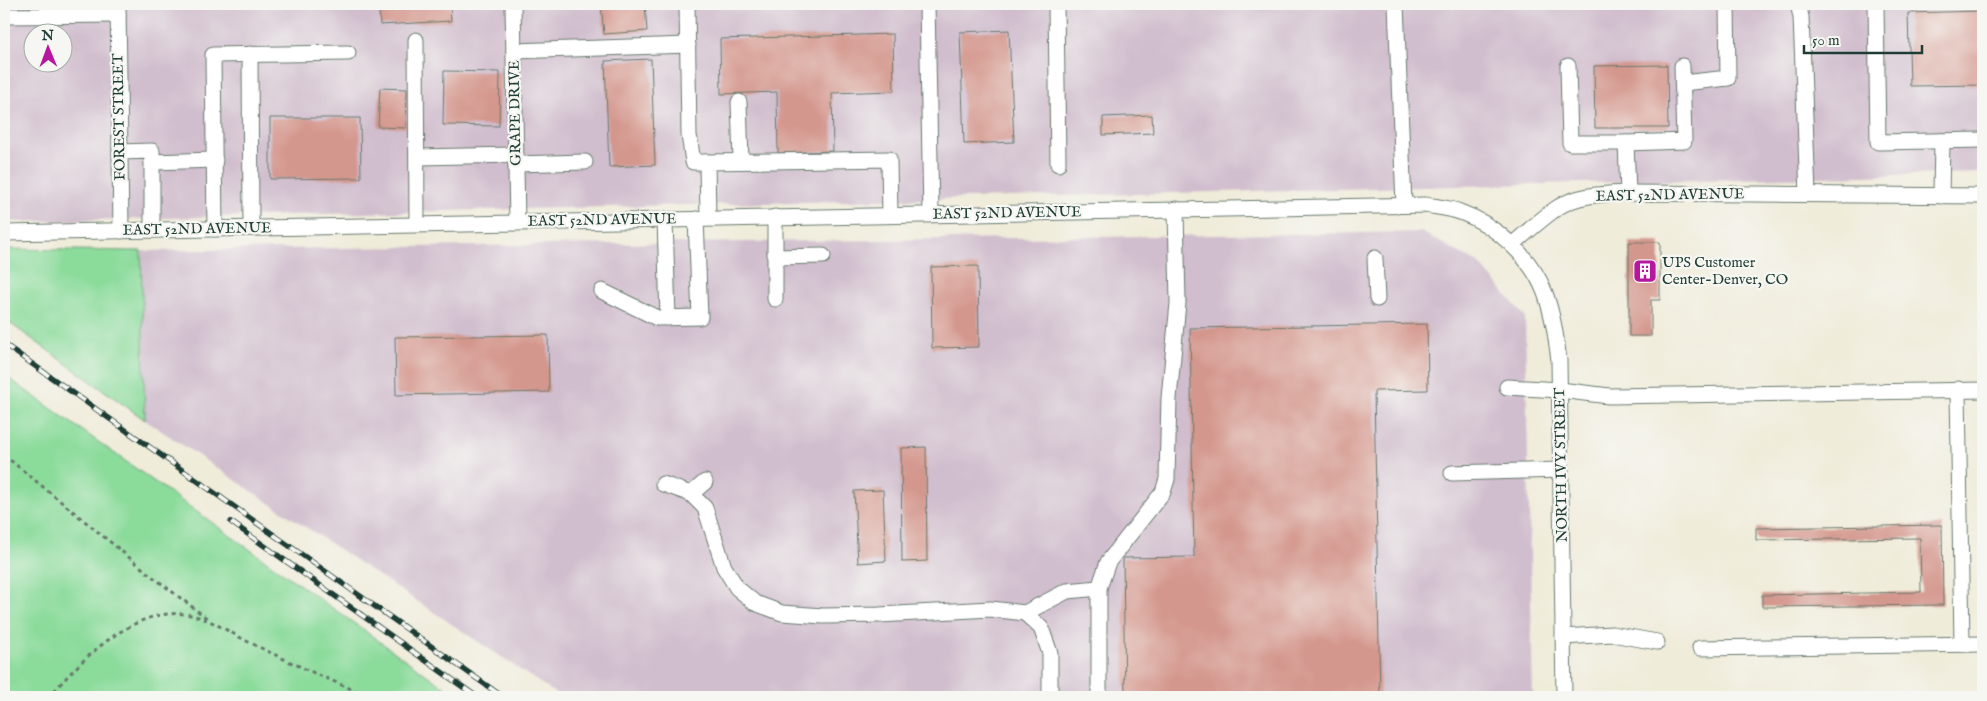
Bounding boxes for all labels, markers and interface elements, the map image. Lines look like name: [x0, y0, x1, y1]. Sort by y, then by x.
north arrow: [22, 22, 72, 72]
scale bar: [1804, 22, 1922, 54]
text: N: [41, 27, 54, 45]
text: 50 m: [1812, 31, 1840, 50]
street label: FOREST STREET: [108, 53, 130, 181]
street label: GRAPE DRIVE: [505, 60, 525, 166]
street label: EAST 52ND AVENUE: [1595, 184, 1745, 206]
street label: EAST 52ND AVENUE: [932, 202, 1082, 224]
street label: EAST 52ND AVENUE: [527, 209, 677, 231]
street label: EAST 52ND AVENUE: [122, 218, 272, 240]
place label: UPS Customer Center-Denver, CO: [1662, 253, 1788, 289]
building icon: UPS Customer Center-Denver, CO: [1632, 258, 1658, 284]
street label: NORTH IVY STREET: [1550, 387, 1572, 543]

